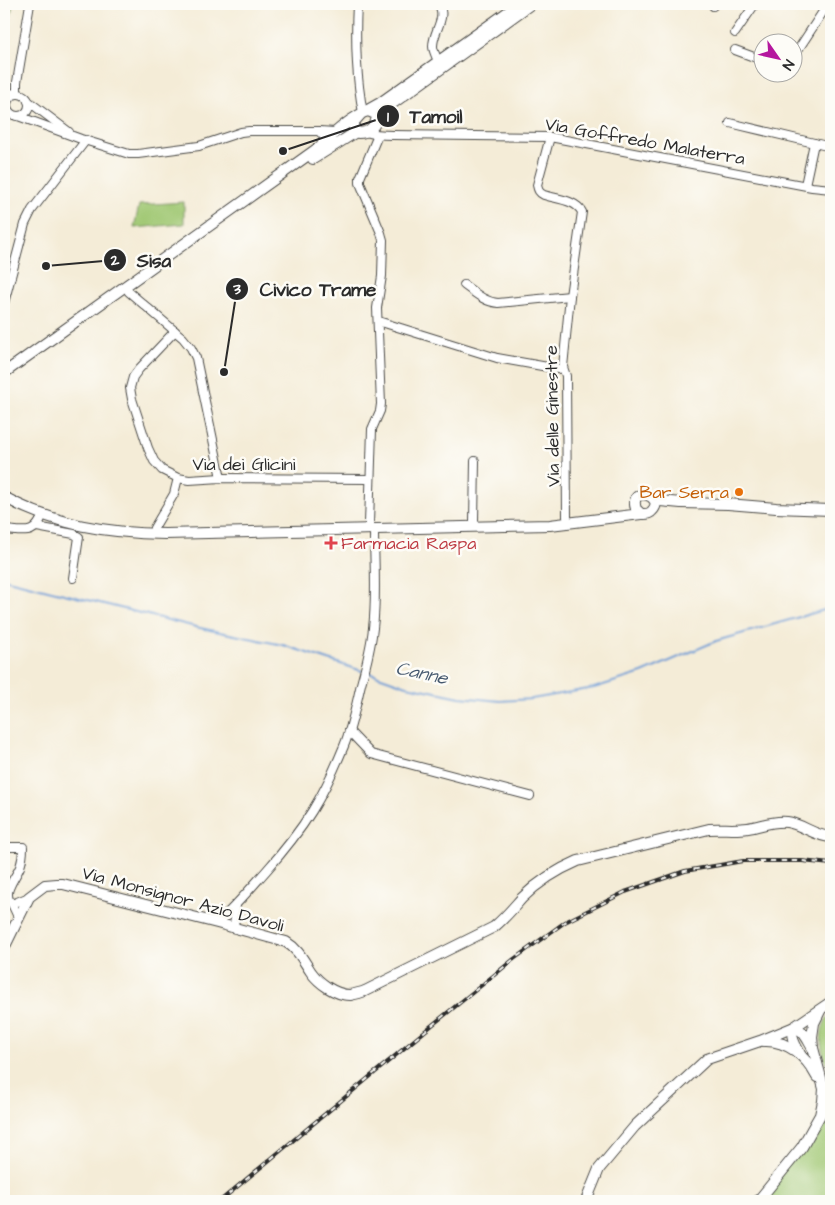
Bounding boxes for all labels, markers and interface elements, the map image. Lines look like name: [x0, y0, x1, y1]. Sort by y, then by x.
north arrow: [752, 32, 802, 82]
text: N: [777, 55, 799, 74]
callout: Tamoil: [375, 99, 473, 133]
text: Tamoil: [409, 104, 462, 131]
text: 1: [387, 107, 389, 128]
street label: Via Goffredo Malaterra: [543, 112, 747, 171]
callout: Sisa: [102, 243, 182, 277]
text: Sisa: [136, 248, 171, 275]
text: 2: [110, 250, 120, 271]
callout: Civico Trame: [224, 272, 386, 306]
text: Civico Trame: [260, 277, 377, 304]
text: 3: [232, 279, 241, 300]
street label: Via delle Ginestre: [539, 345, 566, 487]
street label: Via dei Glicini: [192, 452, 296, 477]
place label: Bar Serra: [640, 480, 729, 505]
marker: Bar Serra: [733, 486, 745, 498]
place label: Farmacia Raspa: [341, 531, 476, 556]
marker: Farmacia Raspa: [325, 537, 337, 549]
water label: Canne: [393, 655, 452, 692]
street label: Via Monsignor Azio Davoli: [79, 860, 287, 940]

